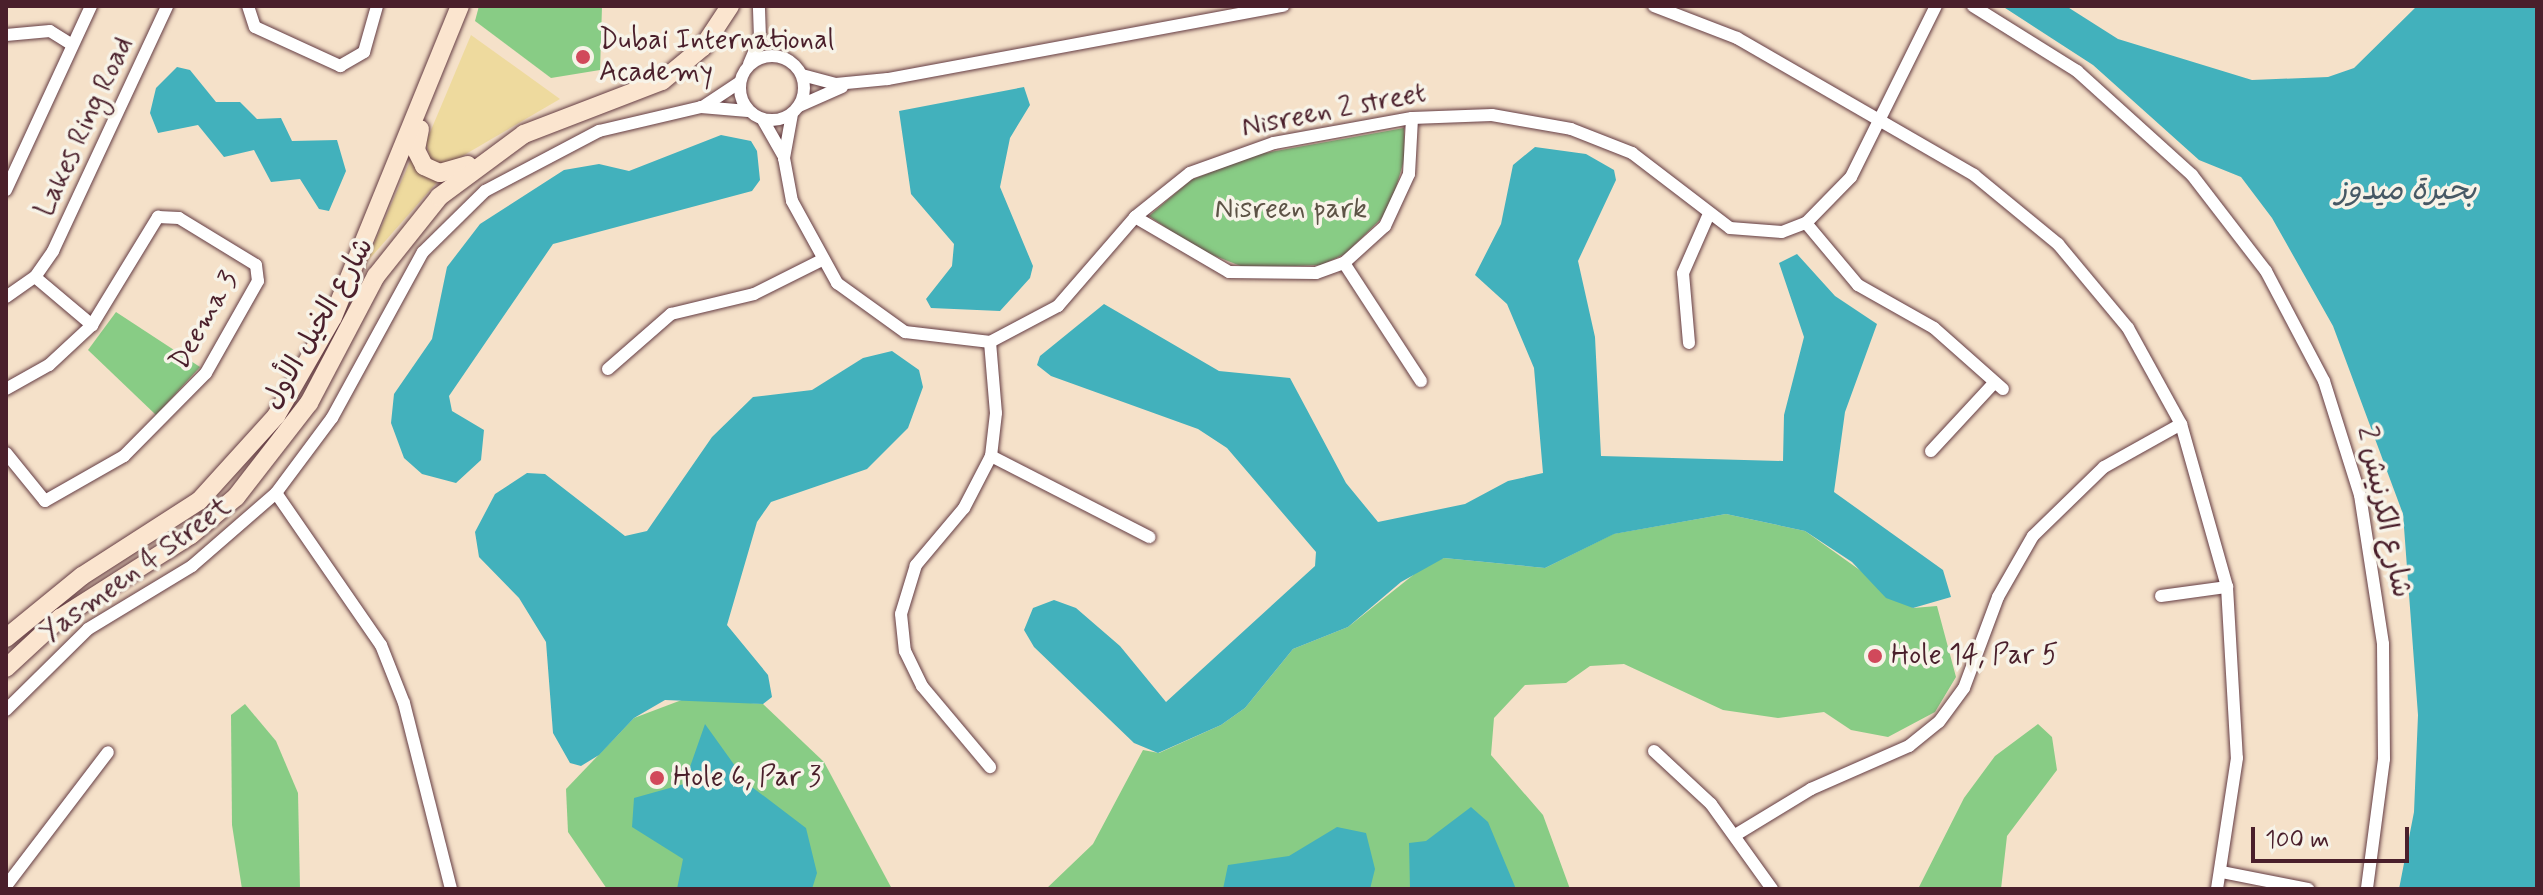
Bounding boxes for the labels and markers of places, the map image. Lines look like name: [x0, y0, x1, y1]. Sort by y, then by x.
place label: Dubai International Academy: [599, 24, 834, 90]
marker: Dubai International Academy: [574, 48, 592, 66]
place label: Hole 14, Par 5: [1891, 639, 2058, 673]
marker: Hole 14, Par 5: [1866, 647, 1884, 665]
place label: Hole 6, Par 3: [673, 761, 821, 795]
marker: Hole 6, Par 3: [648, 769, 666, 787]

